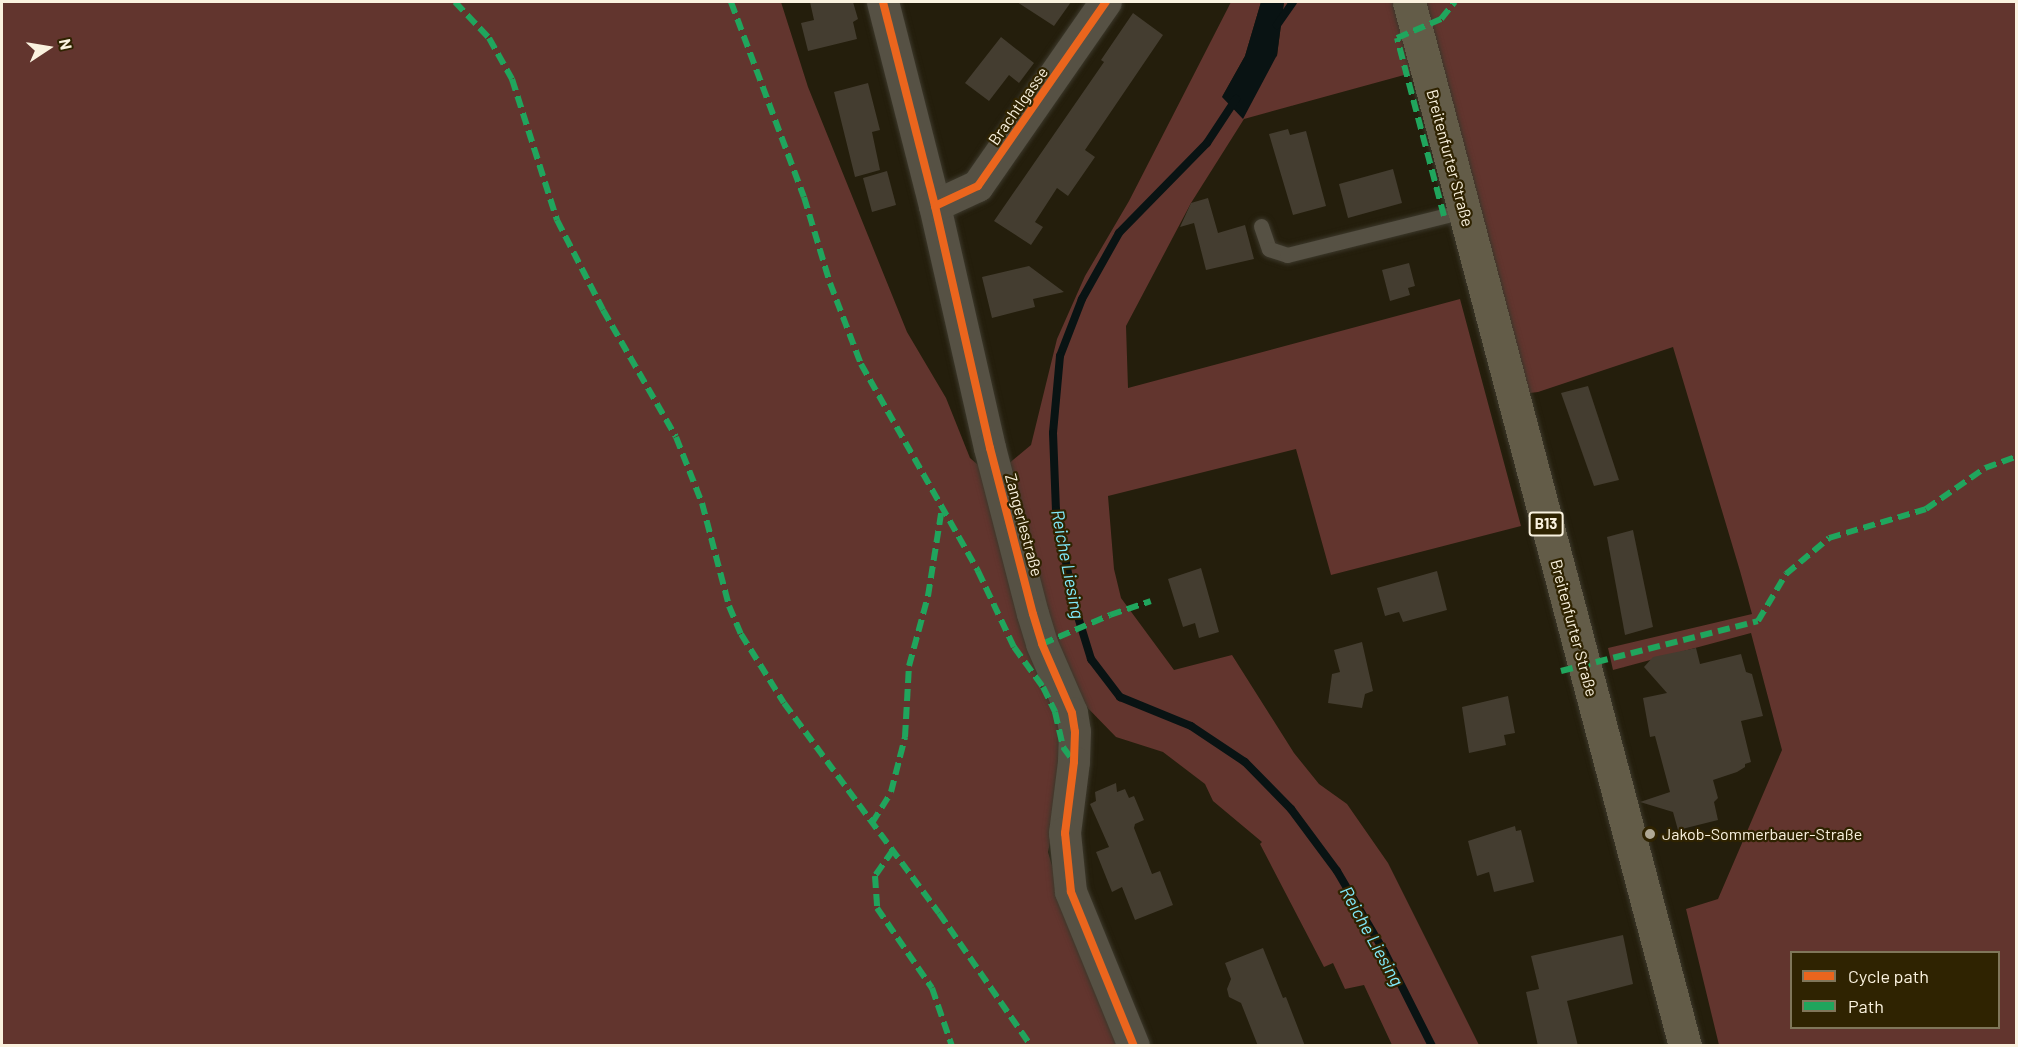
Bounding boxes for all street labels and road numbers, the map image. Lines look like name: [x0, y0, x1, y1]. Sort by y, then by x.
street label: Brachtlgasse: [984, 63, 1052, 149]
street label: Breitenfurter Straße: [1422, 87, 1478, 229]
street label: Zangerlestraße: [1001, 472, 1047, 578]
road number: B13: [1528, 512, 1564, 536]
street label: Breitenfurter Straße: [1546, 557, 1602, 699]

